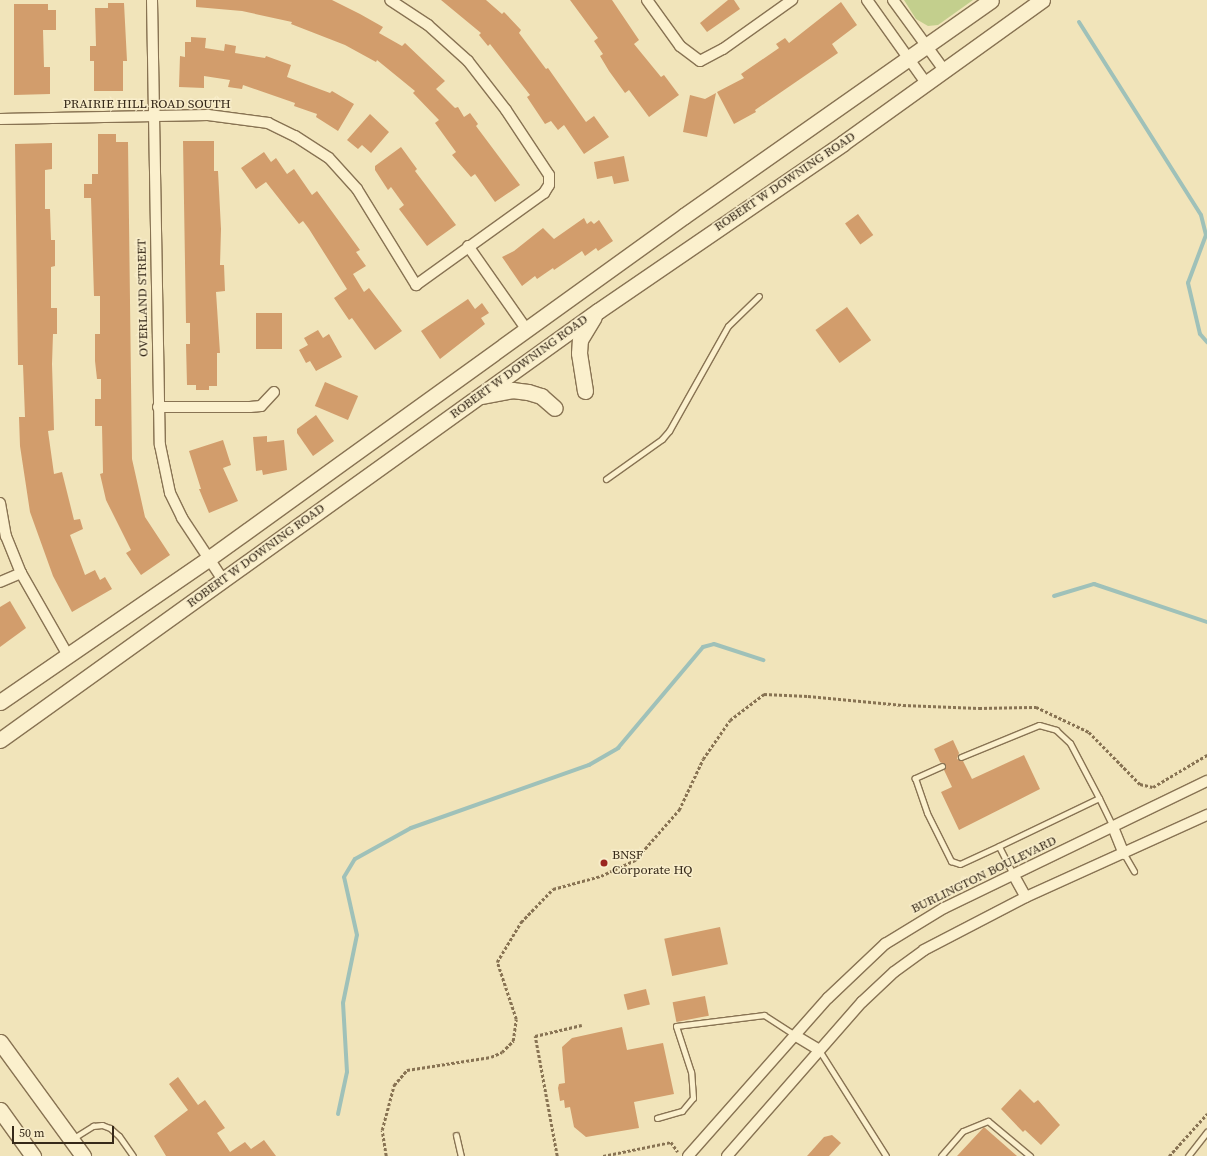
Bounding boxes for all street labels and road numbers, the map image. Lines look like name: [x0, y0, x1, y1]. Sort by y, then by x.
street label: PRAIRIE HILL ROAD SOUTH: [63, 96, 231, 112]
street label: ROBERT W DOWNING ROAD: [711, 129, 859, 235]
street label: OVERLAND STREET: [134, 239, 152, 357]
street label: ROBERT W DOWNING ROAD: [447, 311, 591, 423]
street label: ROBERT W DOWNING ROAD: [184, 500, 328, 612]
street label: BURLINGTON BOULEVARD: [909, 833, 1059, 917]

